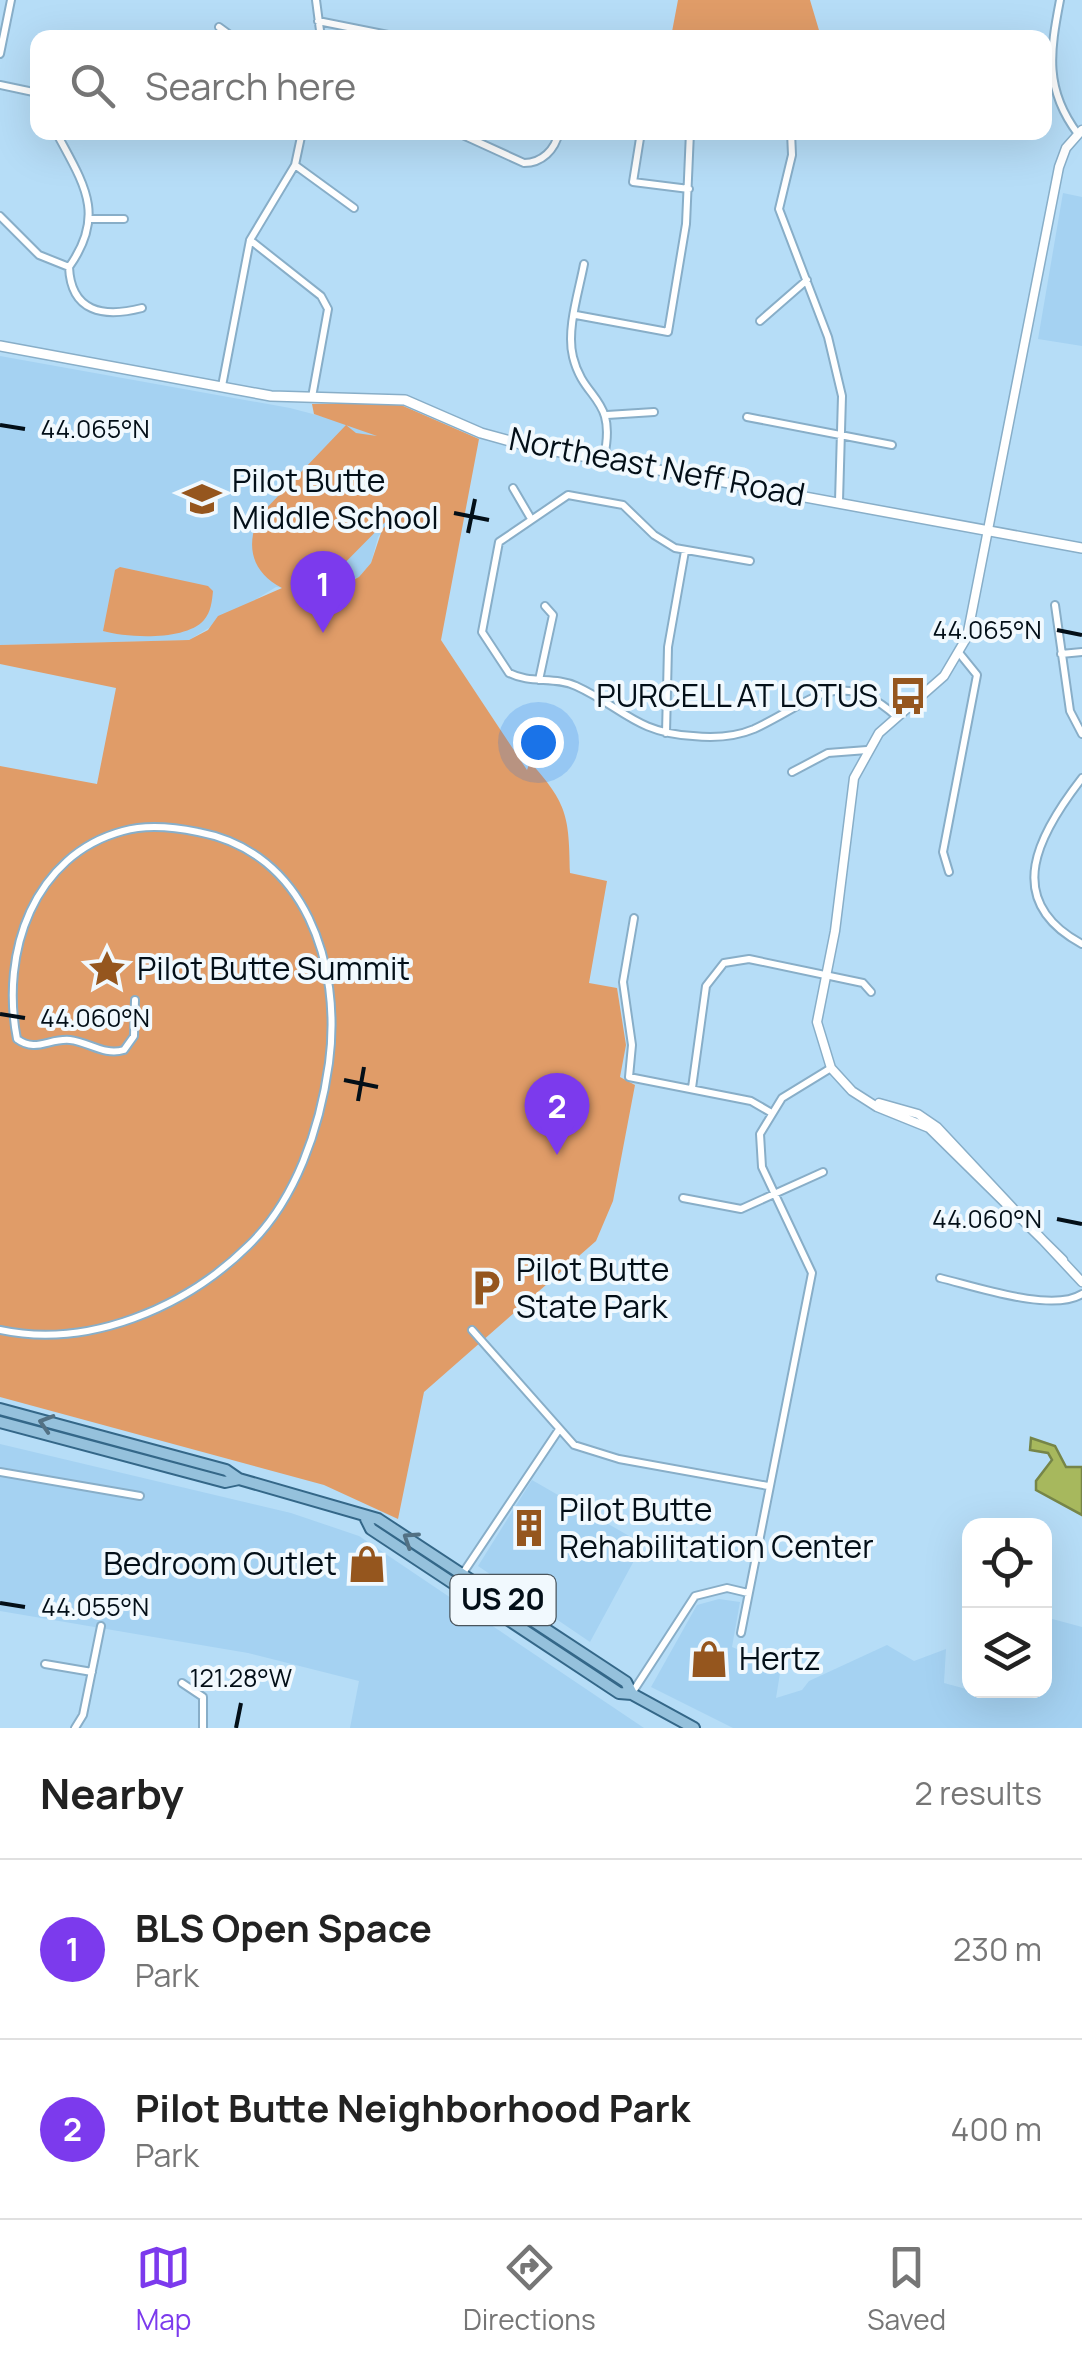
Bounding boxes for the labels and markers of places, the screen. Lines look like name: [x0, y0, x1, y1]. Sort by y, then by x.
place label: Pilot Butte Middle School: [232, 458, 439, 539]
school or university icon: Pilot Butte Middle School: [181, 478, 223, 520]
pin: 1: [290, 550, 356, 633]
place label: PURCELL AT LOTUS: [596, 673, 878, 717]
bus stop icon: PURCELL AT LOTUS: [887, 675, 929, 717]
place label: Pilot Butte Summit: [137, 946, 410, 990]
place icon: Pilot Butte Summit: [86, 948, 128, 990]
pin: 2: [524, 1072, 590, 1155]
place label: Pilot Butte State Park: [516, 1247, 669, 1328]
parking icon: Pilot Butte State Park: [465, 1267, 507, 1309]
place label: Pilot Butte Rehabilitation Center: [559, 1487, 874, 1568]
building icon: Pilot Butte Rehabilitation Center: [508, 1507, 550, 1549]
place label: Bedroom Outlet: [103, 1541, 337, 1585]
shop icon: Bedroom Outlet: [346, 1543, 388, 1585]
place label: Hertz: [739, 1636, 821, 1680]
shop icon: Hertz: [688, 1638, 730, 1680]

